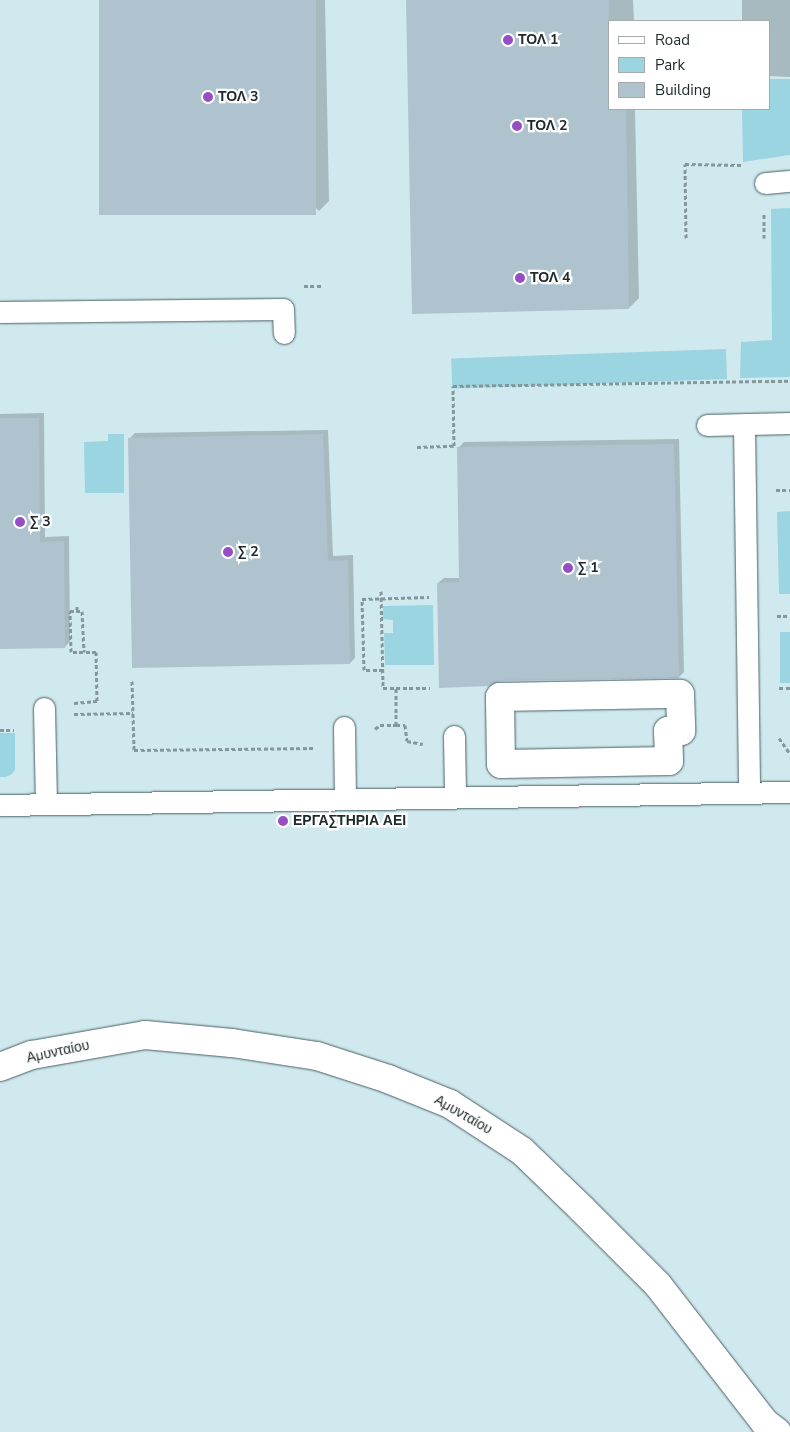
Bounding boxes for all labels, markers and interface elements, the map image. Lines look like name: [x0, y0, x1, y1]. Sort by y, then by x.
legend: [608, 20, 770, 110]
text: Road: [655, 30, 690, 50]
place label: ΤΟΛ 1: [518, 32, 558, 48]
marker: ΤΟΛ 1: [502, 34, 514, 46]
text: Park: [655, 55, 685, 75]
text: Building: [655, 80, 711, 100]
place label: ΤΟΛ 3: [218, 89, 258, 105]
marker: ΤΟΛ 3: [202, 91, 214, 103]
place label: ΤΟΛ 2: [527, 118, 567, 134]
marker: ΤΟΛ 2: [511, 120, 523, 132]
place label: ΤΟΛ 4: [530, 270, 570, 286]
marker: ΤΟΛ 4: [514, 272, 526, 284]
place label: Σ 3: [30, 514, 51, 530]
marker: Σ 3: [14, 516, 26, 528]
place label: Σ 2: [238, 544, 259, 560]
marker: Σ 2: [222, 546, 234, 558]
place label: Σ 1: [578, 560, 599, 576]
marker: Σ 1: [562, 562, 574, 574]
place label: ΕΡΓΑΣΤΗΡΙΑ ΑΕΙ: [293, 813, 406, 829]
marker: ΕΡΓΑΣΤΗΡΙΑ ΑΕΙ: [277, 815, 289, 827]
street label: Αμυνταίου: [25, 1037, 91, 1067]
street label: Αμυνταίου: [431, 1092, 495, 1138]

